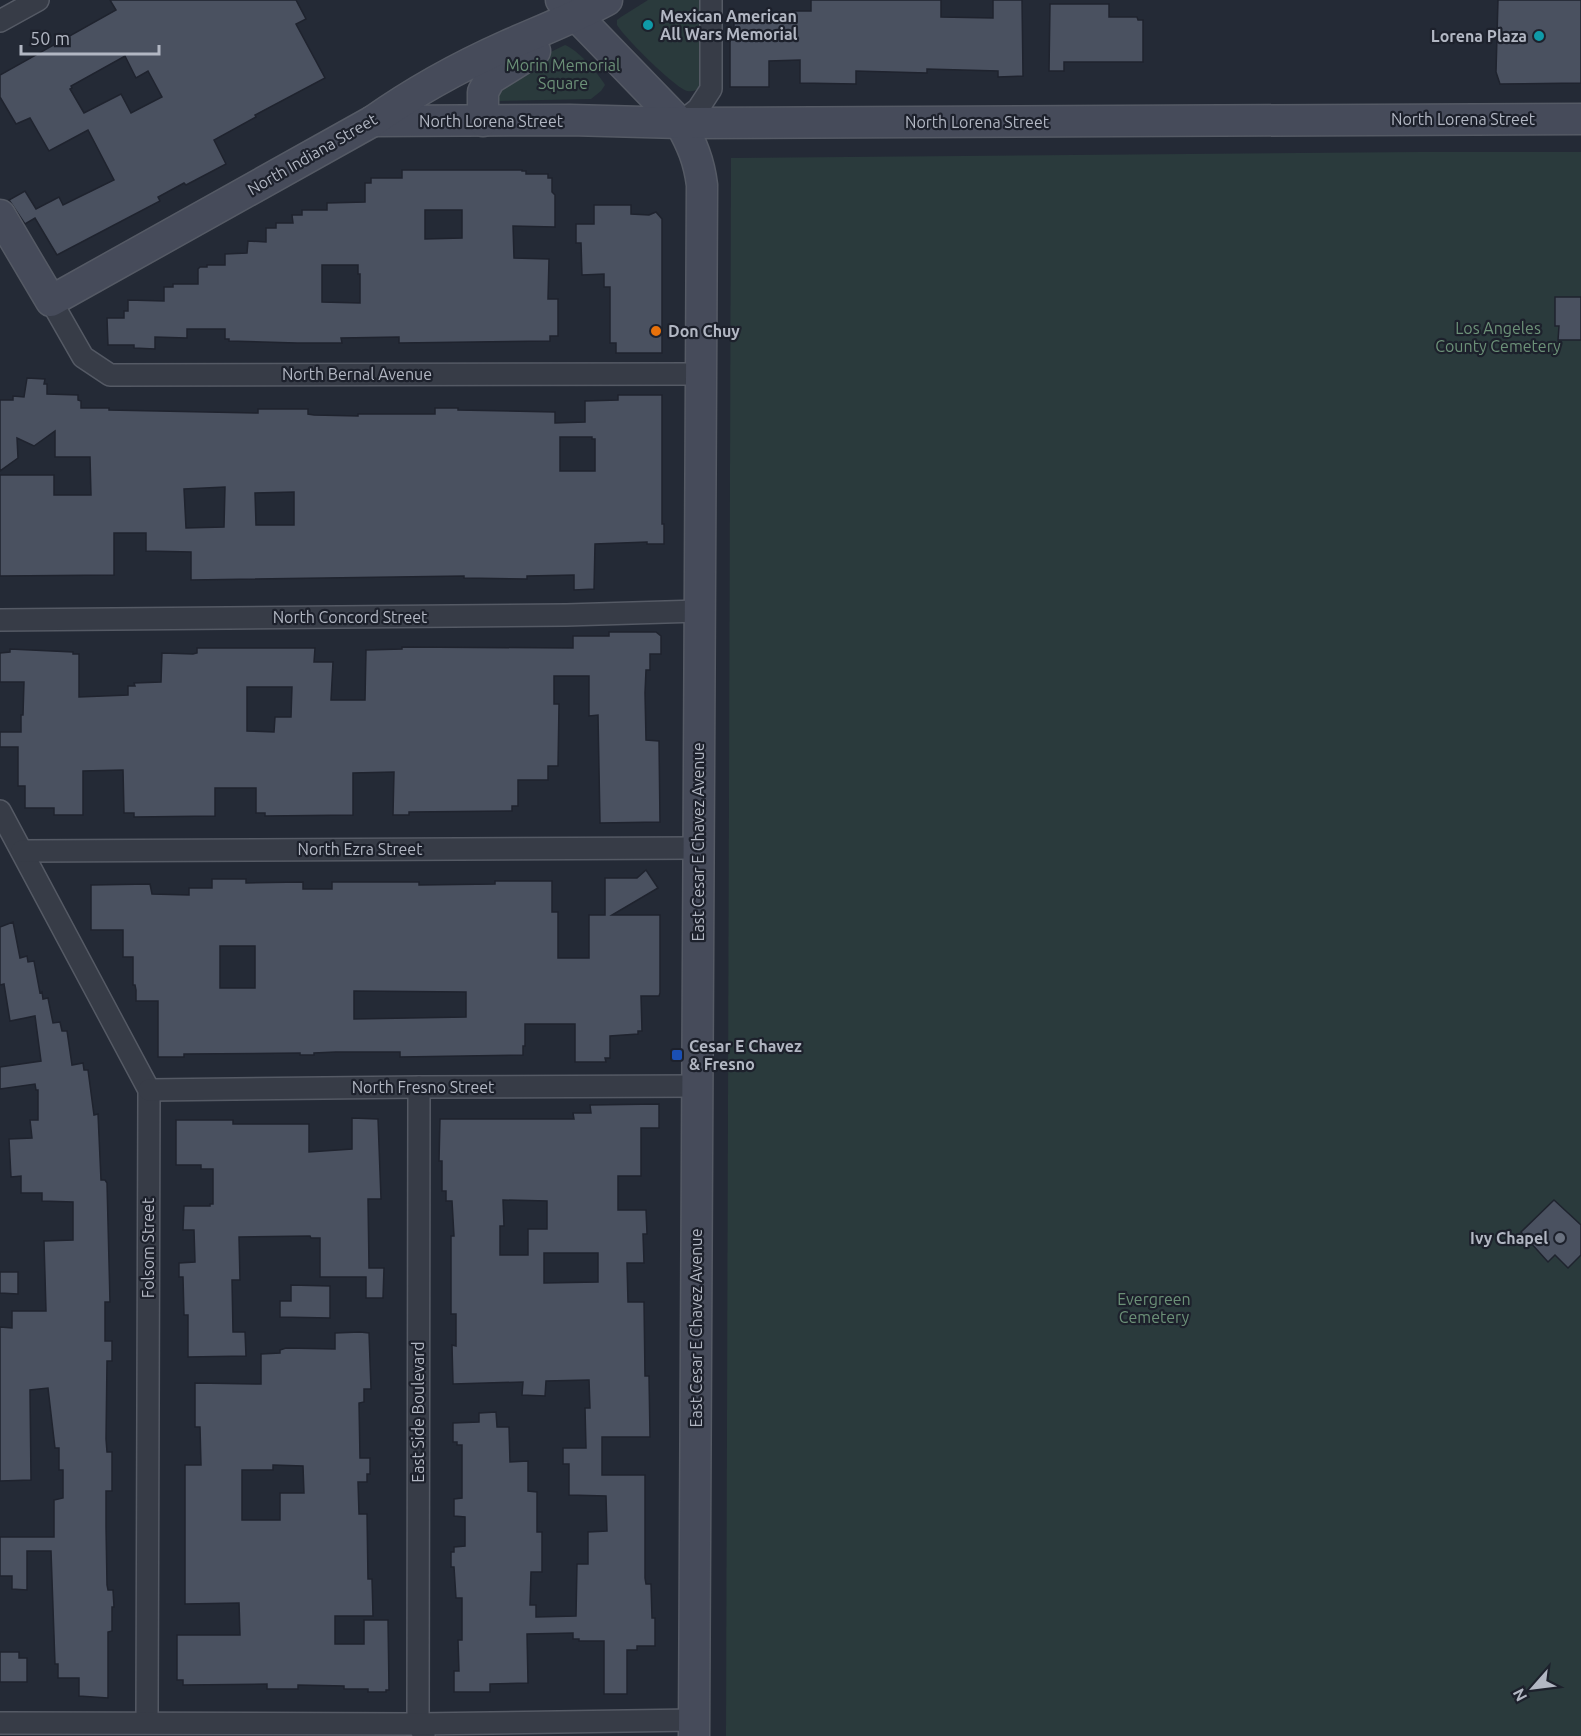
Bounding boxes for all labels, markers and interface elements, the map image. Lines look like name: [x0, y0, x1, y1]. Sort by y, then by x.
place label: Mexican American All Wars Memorial: [660, 7, 798, 43]
scale bar: [21, 18, 159, 56]
marker: Mexican American All Wars Memorial: [641, 18, 655, 32]
place label: Lorena Plaza: [1431, 27, 1527, 45]
text: 50 m: [30, 28, 70, 48]
marker: Lorena Plaza: [1532, 29, 1546, 43]
park label: Morin Memorial Square: [506, 56, 620, 92]
street label: North Indiana Street: [244, 109, 380, 198]
street label: North Lorena Street: [1391, 110, 1536, 128]
street label: North Lorena Street: [419, 112, 564, 130]
street label: North Lorena Street: [905, 113, 1050, 131]
park label: Los Angeles County Cemetery: [1435, 319, 1561, 355]
place label: Don Chuy: [668, 322, 740, 340]
marker: Don Chuy: [649, 324, 663, 338]
street label: North Bernal Avenue: [282, 365, 432, 383]
street label: North Concord Street: [273, 608, 428, 626]
street label: East Cesar E Chavez Avenue: [689, 743, 707, 941]
street label: North Ezra Street: [298, 840, 423, 858]
place label: Cesar E Chavez & Fresno: [689, 1037, 802, 1073]
marker: Cesar E Chavez & Fresno: [670, 1048, 684, 1062]
street label: North Fresno Street: [352, 1078, 495, 1096]
street label: Folsom Street: [139, 1197, 157, 1298]
street label: East Cesar E Chavez Avenue: [687, 1229, 705, 1427]
place label: Ivy Chapel: [1470, 1229, 1548, 1247]
marker: Ivy Chapel: [1553, 1231, 1567, 1245]
park label: Evergreen Cemetery: [1117, 1290, 1191, 1326]
street label: East Side Boulevard: [409, 1341, 427, 1483]
north arrow: [1503, 1658, 1563, 1718]
text: N: [1509, 1686, 1531, 1705]

